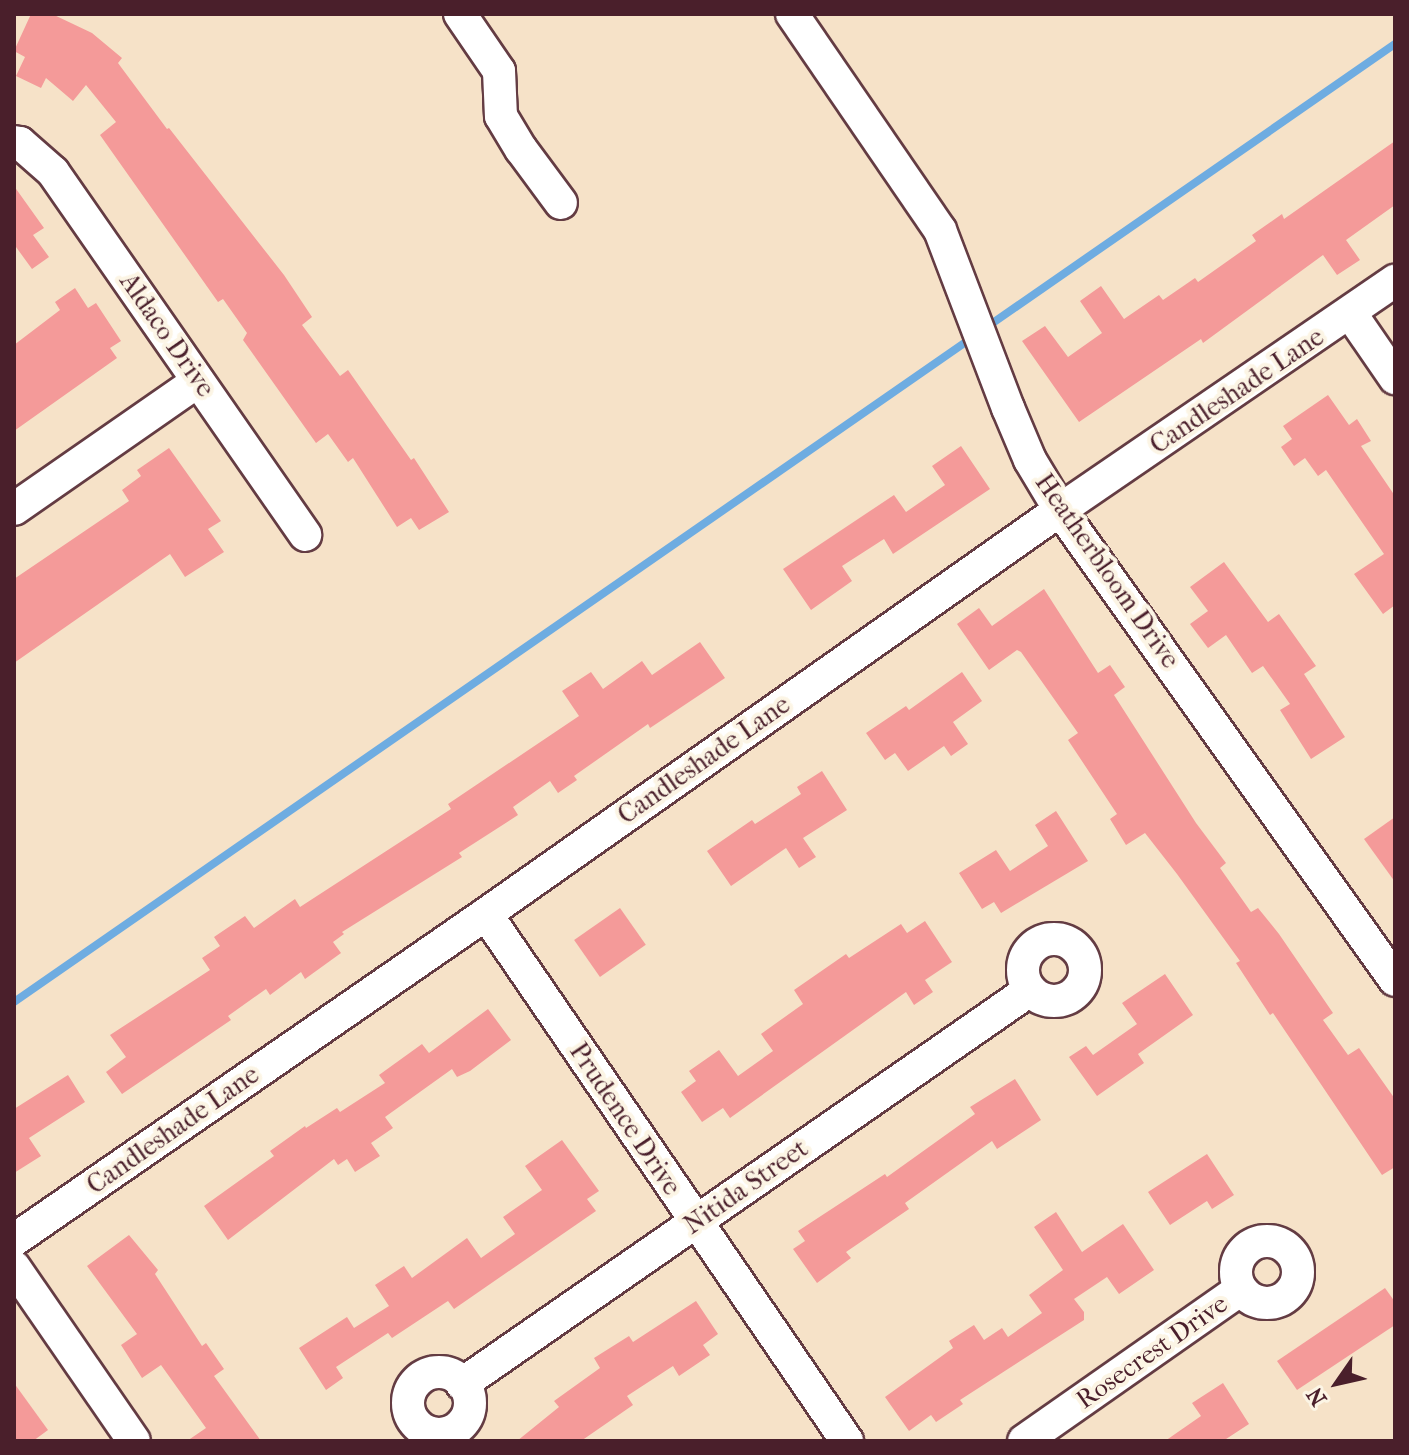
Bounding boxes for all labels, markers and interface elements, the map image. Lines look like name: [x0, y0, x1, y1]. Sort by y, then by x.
street label: Aldaco Drive: [113, 267, 221, 403]
street label: Candleshade Lane: [1144, 321, 1330, 461]
street label: Heatherbloom Drive: [1028, 468, 1186, 674]
street label: Candleshade Lane: [612, 689, 796, 831]
street label: Prudence Drive: [563, 1037, 687, 1201]
street label: Candleshade Lane: [81, 1059, 265, 1201]
street label: Nitida Street: [678, 1133, 814, 1241]
street label: Rosecrest Drive: [1070, 1288, 1234, 1416]
north arrow: [1297, 1343, 1377, 1423]
text: N: [1302, 1382, 1333, 1411]

